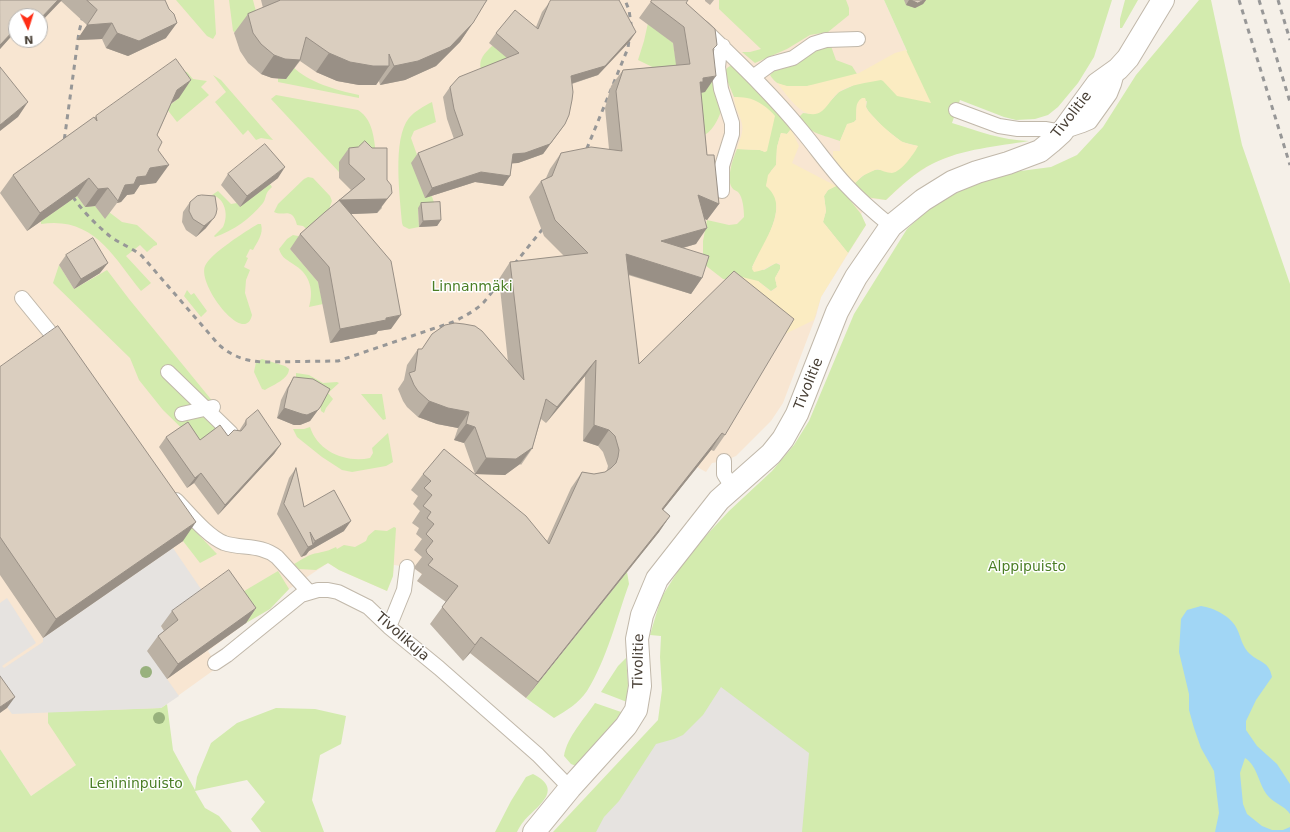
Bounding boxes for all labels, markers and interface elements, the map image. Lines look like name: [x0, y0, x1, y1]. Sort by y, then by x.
north arrow: [8, 8, 48, 48]
text: N: [24, 33, 34, 46]
street label: Tivolitie: [1049, 88, 1095, 142]
park label: Linnanmäki: [431, 279, 513, 295]
street label: Tivolitie: [791, 356, 827, 412]
park label: Alppipuisto: [988, 559, 1066, 575]
street label: Tivolikuja: [372, 609, 432, 665]
street label: Tivolitie: [630, 634, 648, 688]
park label: Lenininpuisto: [89, 776, 183, 792]

